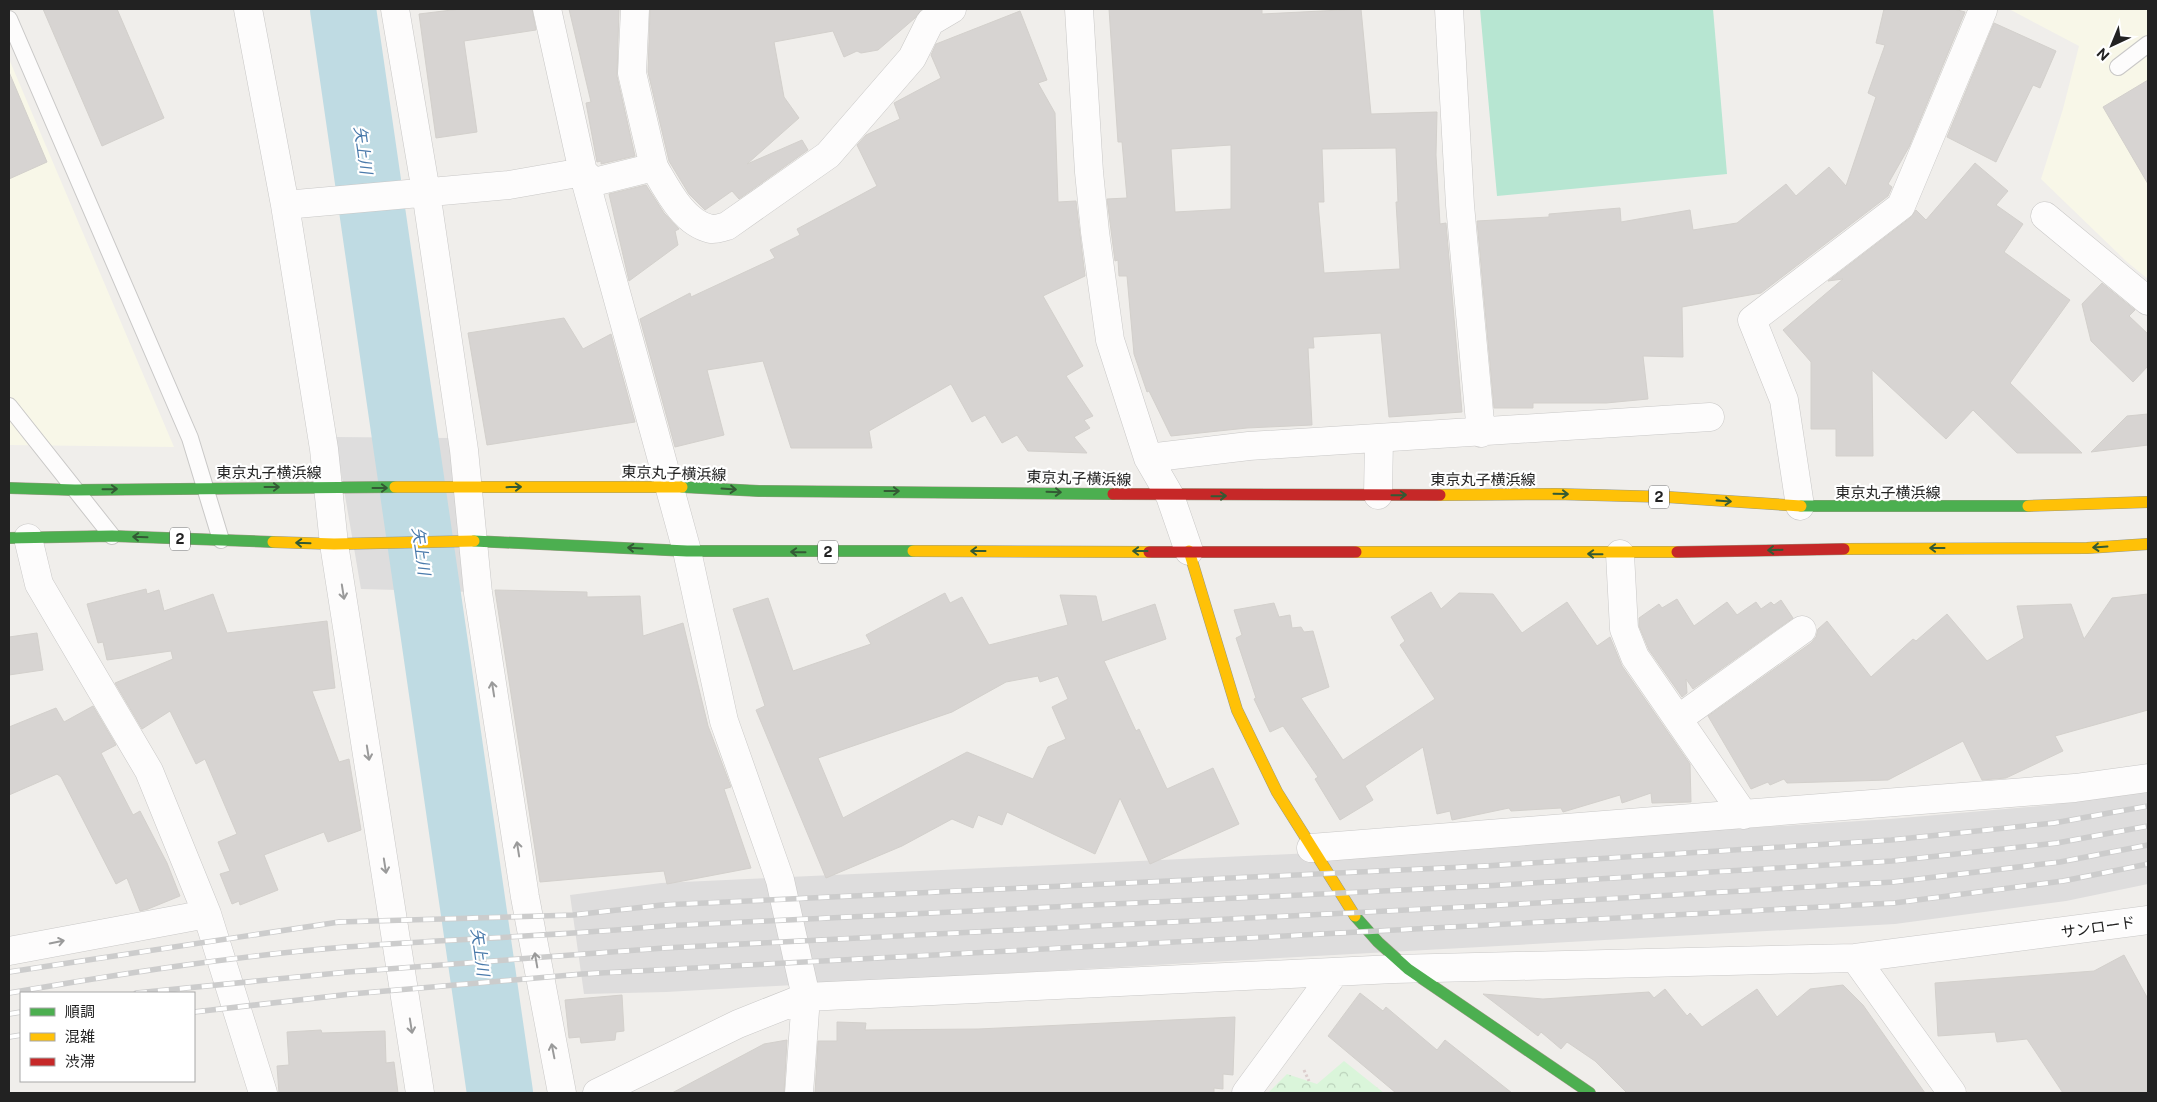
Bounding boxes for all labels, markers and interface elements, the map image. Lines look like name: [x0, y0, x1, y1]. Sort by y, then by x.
north arrow: [2087, 20, 2137, 70]
text: N: [2093, 45, 2112, 64]
water label: 矢上川: [350, 125, 376, 177]
street label: 東京丸子横浜線: [621, 463, 727, 483]
street label: 東京丸子横浜線: [216, 464, 322, 481]
street label: 東京丸子横浜線: [1026, 468, 1132, 488]
street label: 東京丸子横浜線: [1430, 471, 1536, 488]
one-way arrow: [264, 482, 280, 492]
one-way arrow: [506, 482, 522, 492]
one-way arrow: [372, 483, 388, 493]
one-way arrow: [102, 484, 118, 494]
street label: 東京丸子横浜線: [1835, 484, 1941, 501]
one-way arrow: [721, 485, 737, 494]
one-way arrow: [883, 486, 899, 496]
road number: 2: [1649, 486, 1669, 508]
one-way arrow: [1046, 487, 1062, 497]
one-way arrow: [1553, 490, 1569, 499]
one-way arrow: [1210, 491, 1227, 501]
one-way arrow: [1391, 491, 1407, 500]
one-way arrow: [1715, 496, 1731, 505]
water label: 矢上川: [408, 526, 434, 578]
road number: 2: [170, 528, 190, 550]
one-way arrow: [133, 533, 149, 542]
one-way arrow: [295, 538, 311, 548]
road number: 2: [818, 540, 838, 564]
one-way arrow: [1929, 543, 1946, 553]
one-way arrow: [2092, 543, 2108, 552]
one-way arrow: [628, 544, 644, 553]
one-way arrow: [1767, 545, 1783, 554]
one-way arrow: [970, 546, 986, 556]
one-way arrow: [1132, 546, 1148, 556]
one-way arrow: [790, 547, 806, 557]
one-way arrow: [1587, 549, 1603, 559]
one-way arrow: [338, 584, 348, 600]
one-way arrow: [488, 681, 498, 697]
one-way arrow: [363, 744, 373, 760]
one-way arrow: [513, 842, 523, 858]
one-way arrow: [380, 857, 390, 873]
street label: サンロード: [2060, 913, 2136, 941]
water label: 矢上川: [467, 927, 493, 979]
one-way arrow: [48, 937, 64, 946]
one-way arrow: [531, 953, 541, 969]
legend: [20, 992, 195, 1082]
text: 順調: [65, 1003, 95, 1020]
one-way arrow: [407, 1018, 417, 1034]
text: 混雑: [65, 1028, 95, 1045]
one-way arrow: [548, 1043, 557, 1059]
text: 渋滞: [65, 1053, 95, 1070]

